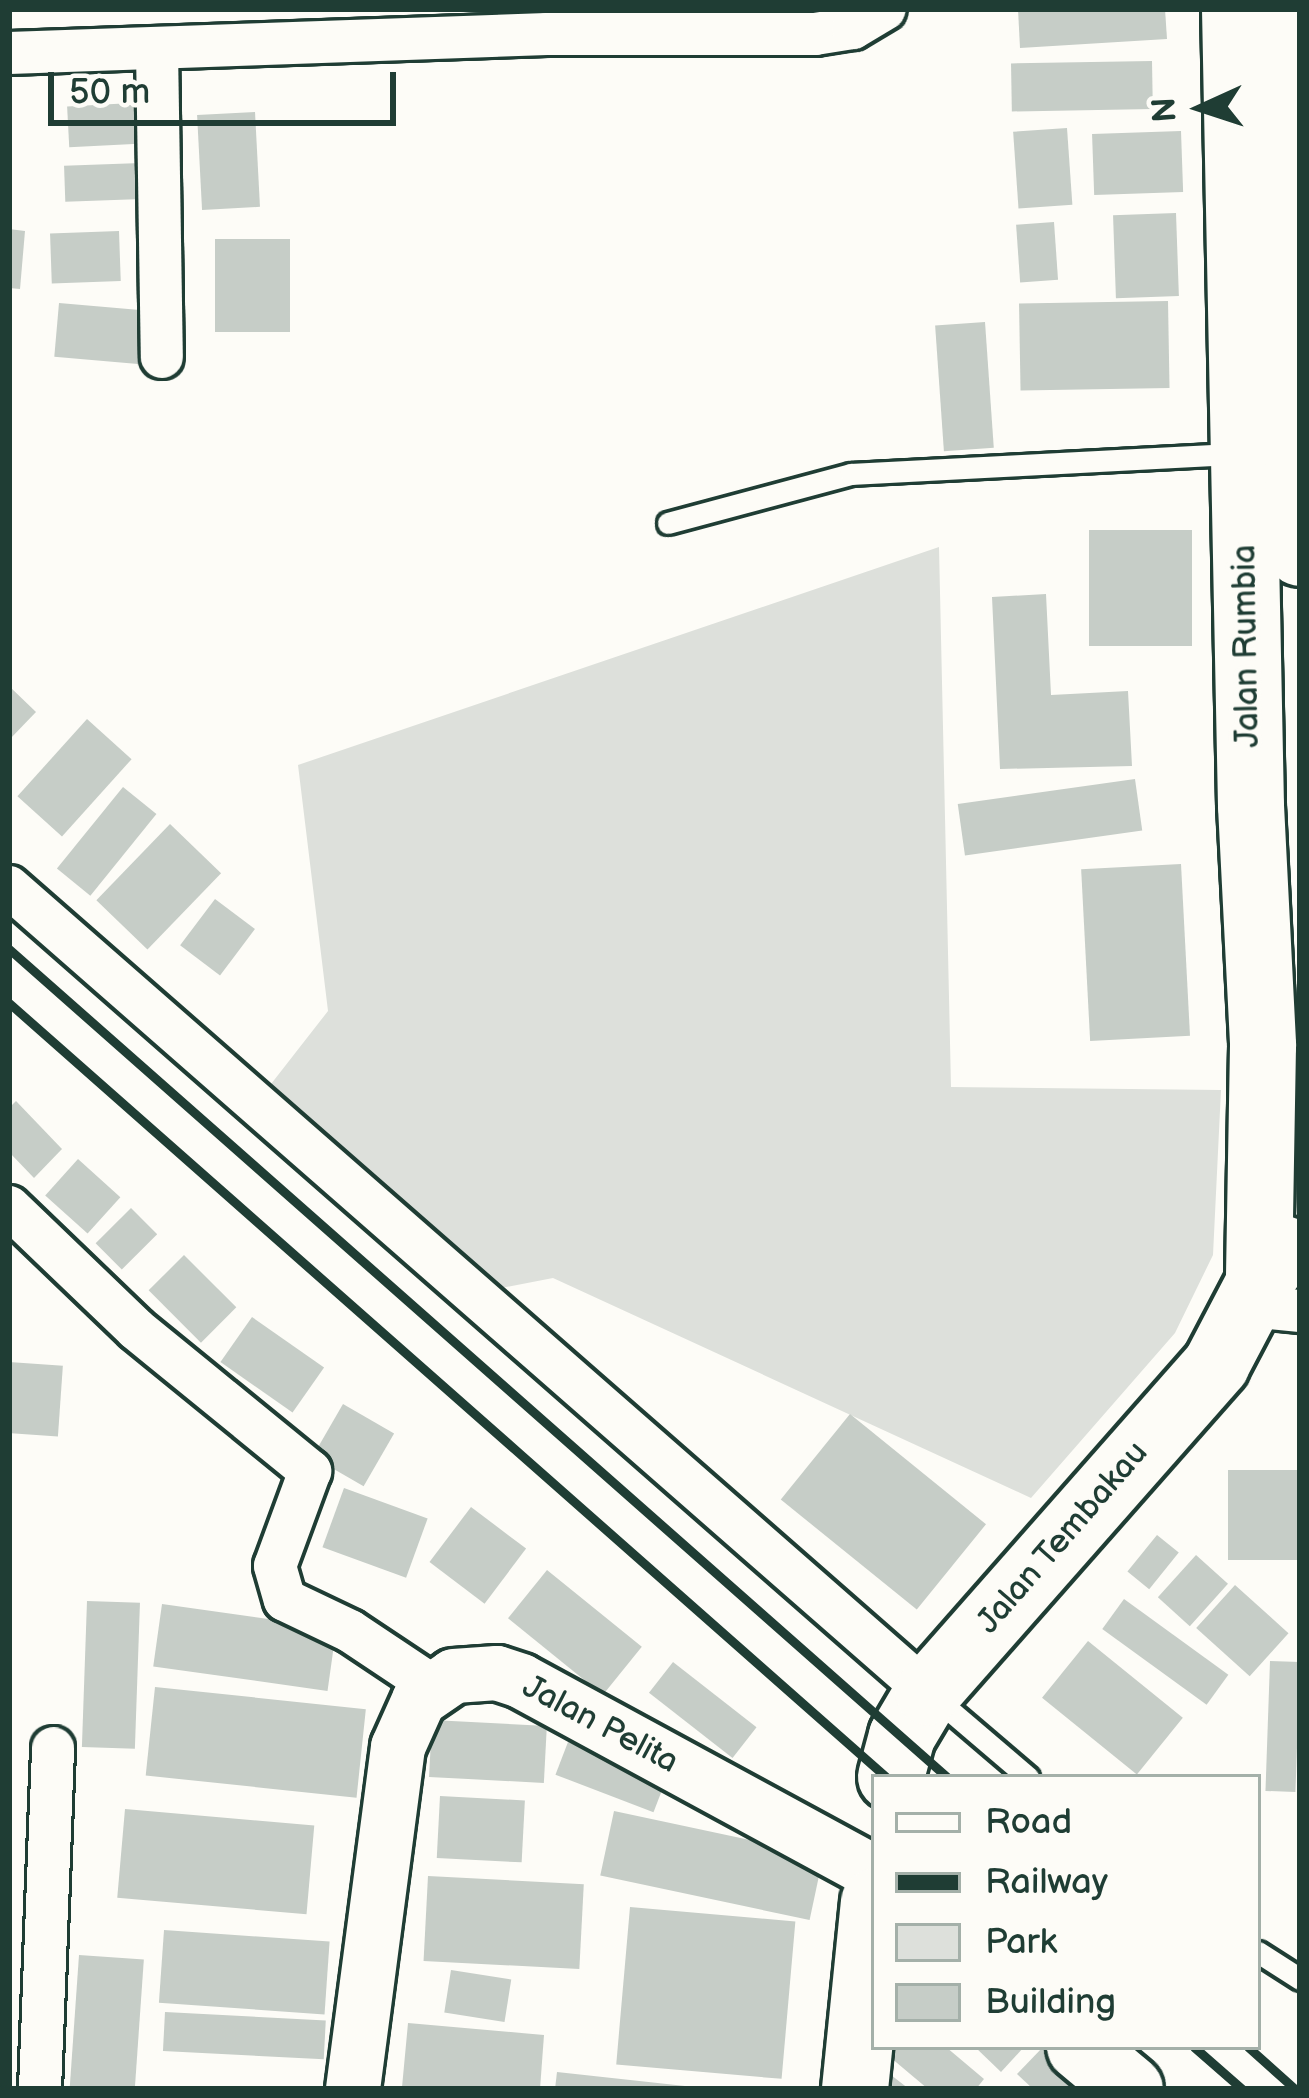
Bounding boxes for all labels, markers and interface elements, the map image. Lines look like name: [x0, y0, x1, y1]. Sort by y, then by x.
scale bar: [54, 48, 402, 122]
north arrow: [1141, 48, 1261, 168]
text: 50 m: [69, 71, 150, 114]
text: N: [1144, 96, 1186, 123]
street label: Jalan Rumbia: [1225, 544, 1269, 748]
street label: Jalan Tembakau: [969, 1434, 1157, 1642]
street label: Jalan Pelita: [515, 1668, 685, 1782]
legend: [871, 1774, 1261, 2050]
text: Road: [985, 1801, 1072, 1844]
text: Railway: [985, 1861, 1108, 1904]
text: Park: [985, 1921, 1057, 1964]
text: Building: [985, 1981, 1116, 2024]

